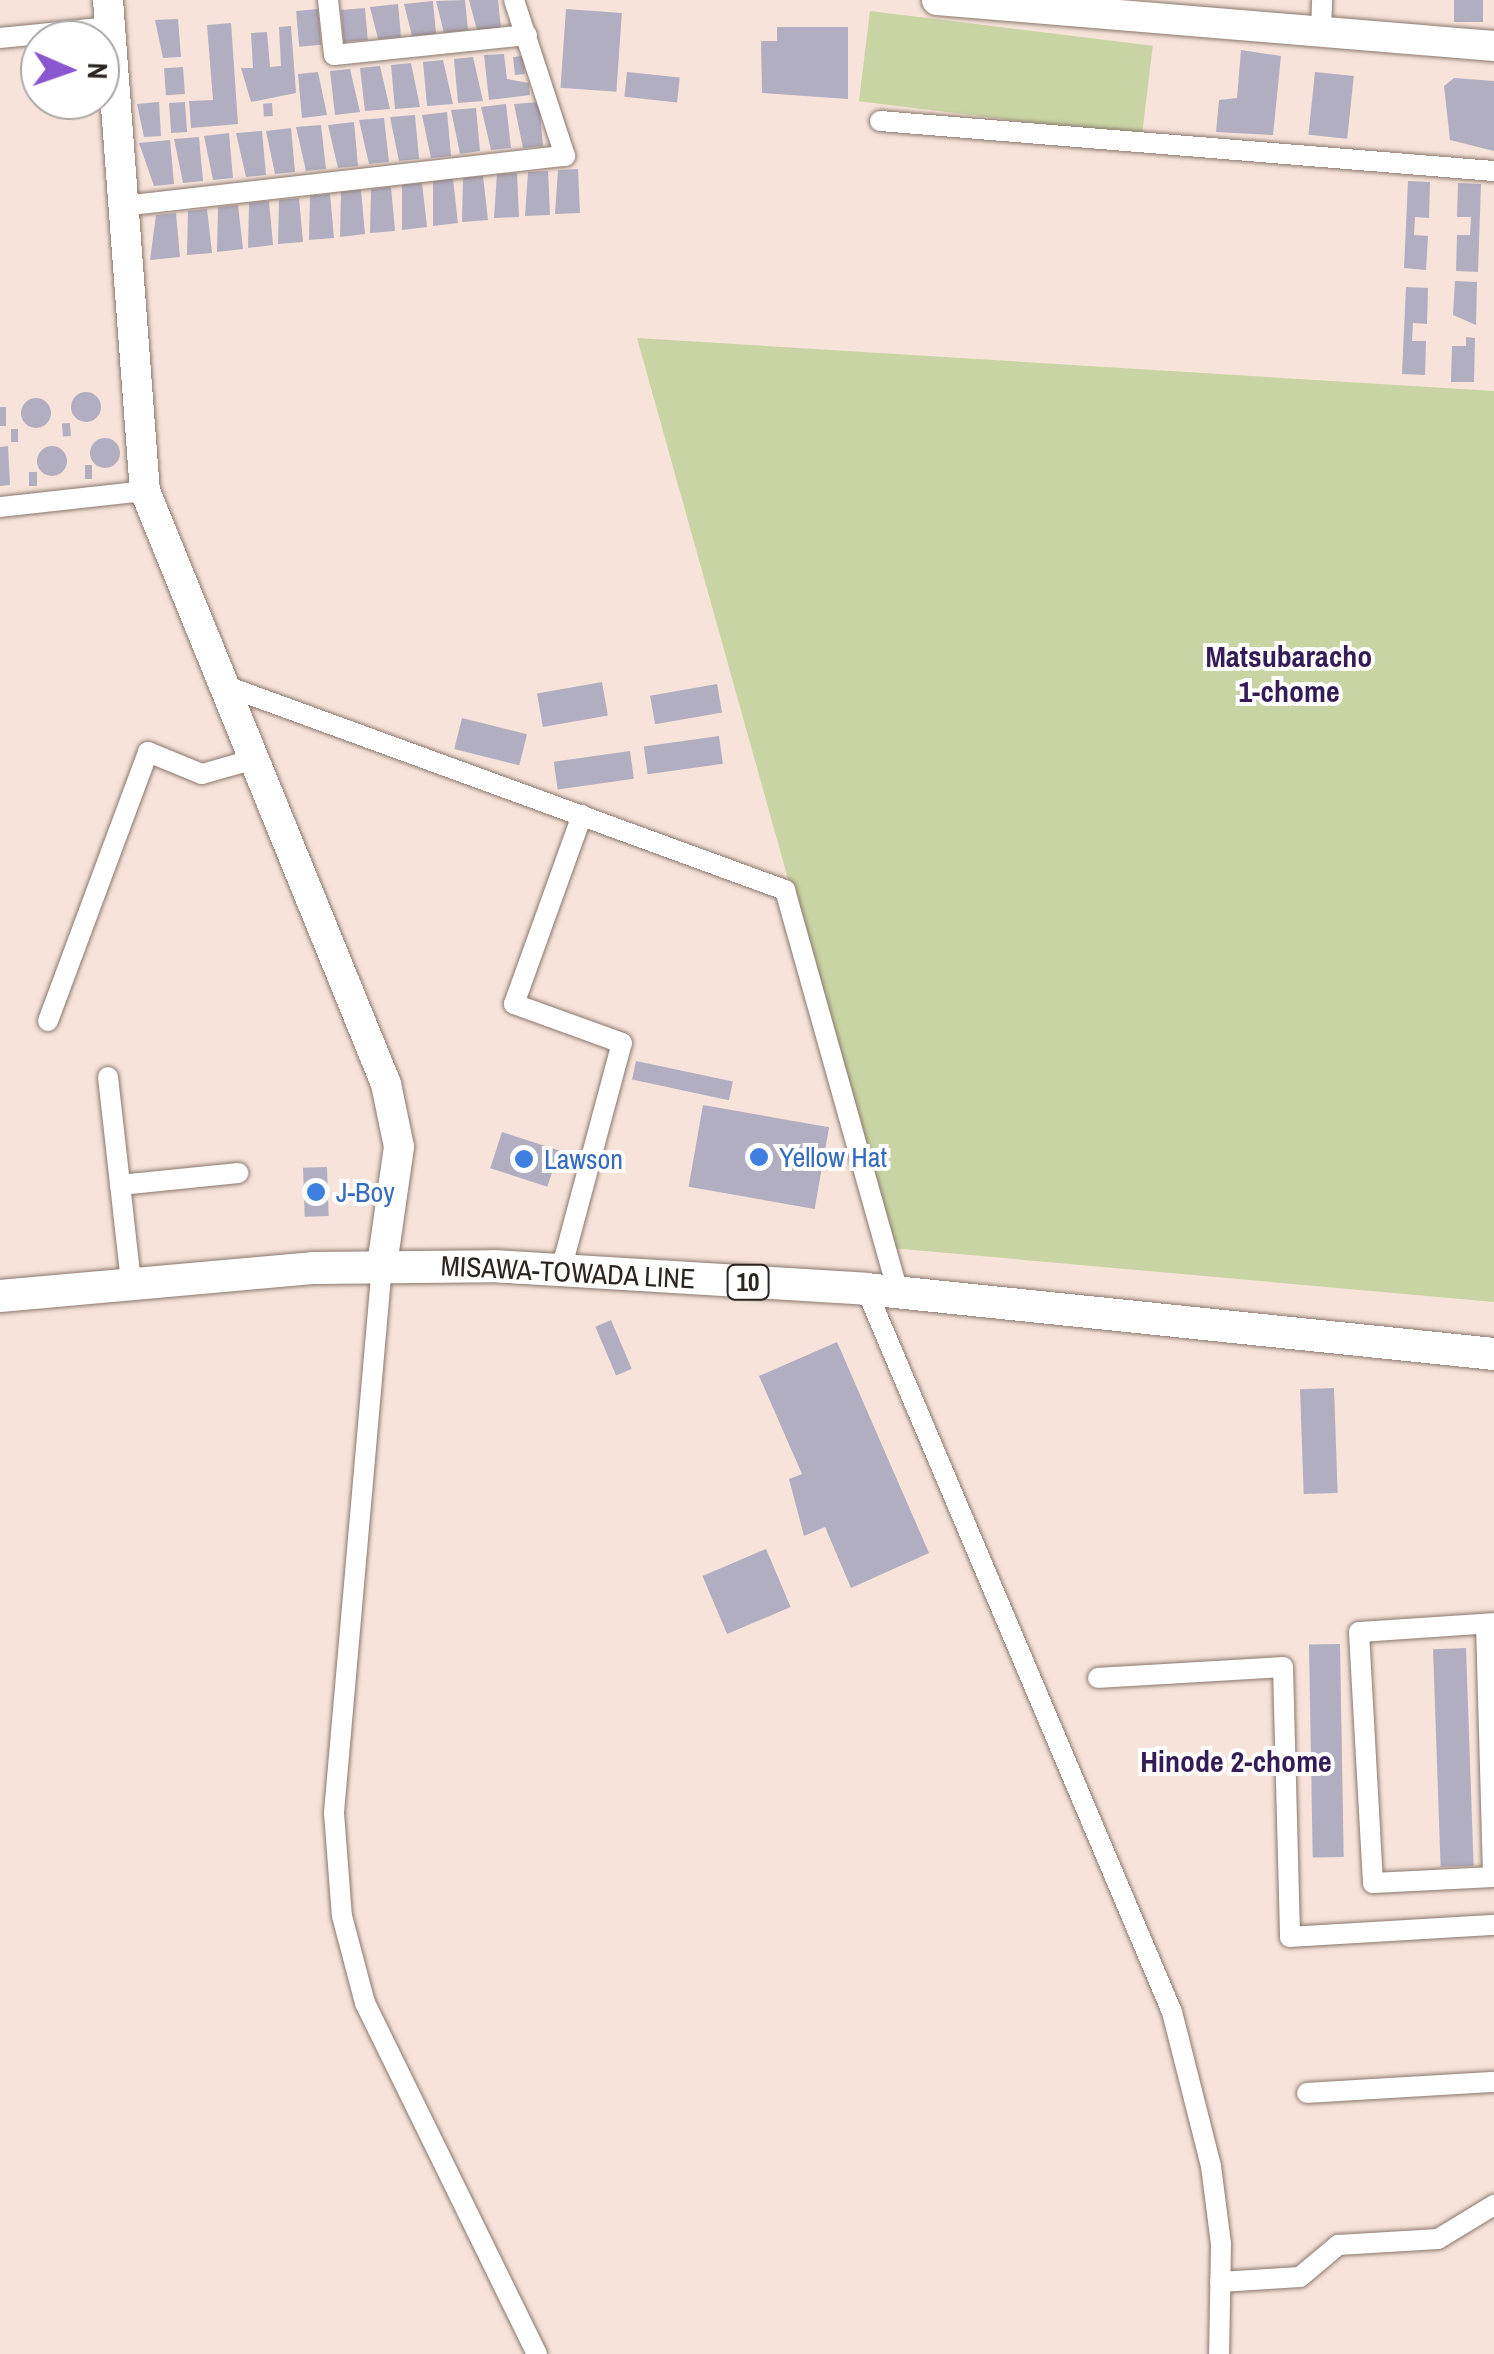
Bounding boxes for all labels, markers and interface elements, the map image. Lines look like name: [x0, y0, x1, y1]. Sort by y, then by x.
north arrow: [20, 20, 120, 120]
text: N: [79, 62, 117, 80]
district label: Matsubaracho 1-chome: [1206, 638, 1372, 708]
place label: Yellow Hat: [779, 1140, 887, 1174]
place label: Lawson: [544, 1142, 623, 1176]
marker: Yellow Hat: [748, 1146, 770, 1168]
marker: Lawson: [513, 1148, 535, 1170]
place label: J-Boy: [336, 1175, 395, 1209]
marker: J-Boy: [305, 1181, 327, 1203]
street label: MISAWA-TOWADA LINE: [439, 1249, 697, 1295]
road number: 10: [726, 1262, 770, 1302]
district label: Hinode 2-chome: [1140, 1743, 1332, 1779]

